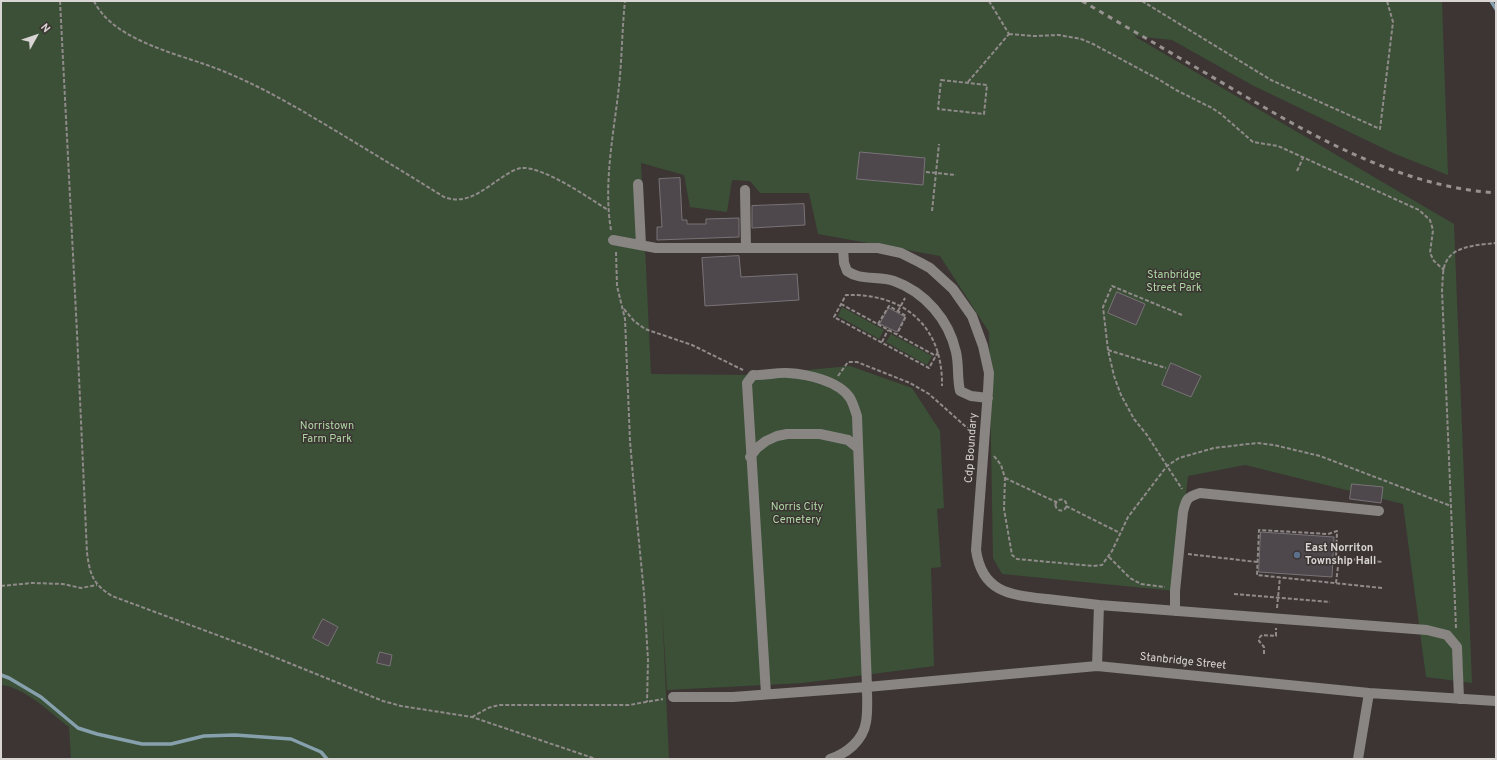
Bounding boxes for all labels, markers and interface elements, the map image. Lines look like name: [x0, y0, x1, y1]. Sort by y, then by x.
north arrow: [16, 16, 56, 56]
text: N: [37, 21, 53, 36]
park label: Stanbridge Street Park: [1146, 269, 1202, 295]
street label: Cdp Boundary: [963, 412, 981, 484]
park label: Norristown Farm Park: [300, 420, 354, 446]
park label: Norris City Cemetery: [771, 501, 823, 527]
place label: East Norriton Township Hall: [1305, 542, 1376, 568]
marker: East Norriton Township Hall: [1292, 550, 1302, 560]
street label: Stanbridge Street: [1139, 651, 1227, 673]

